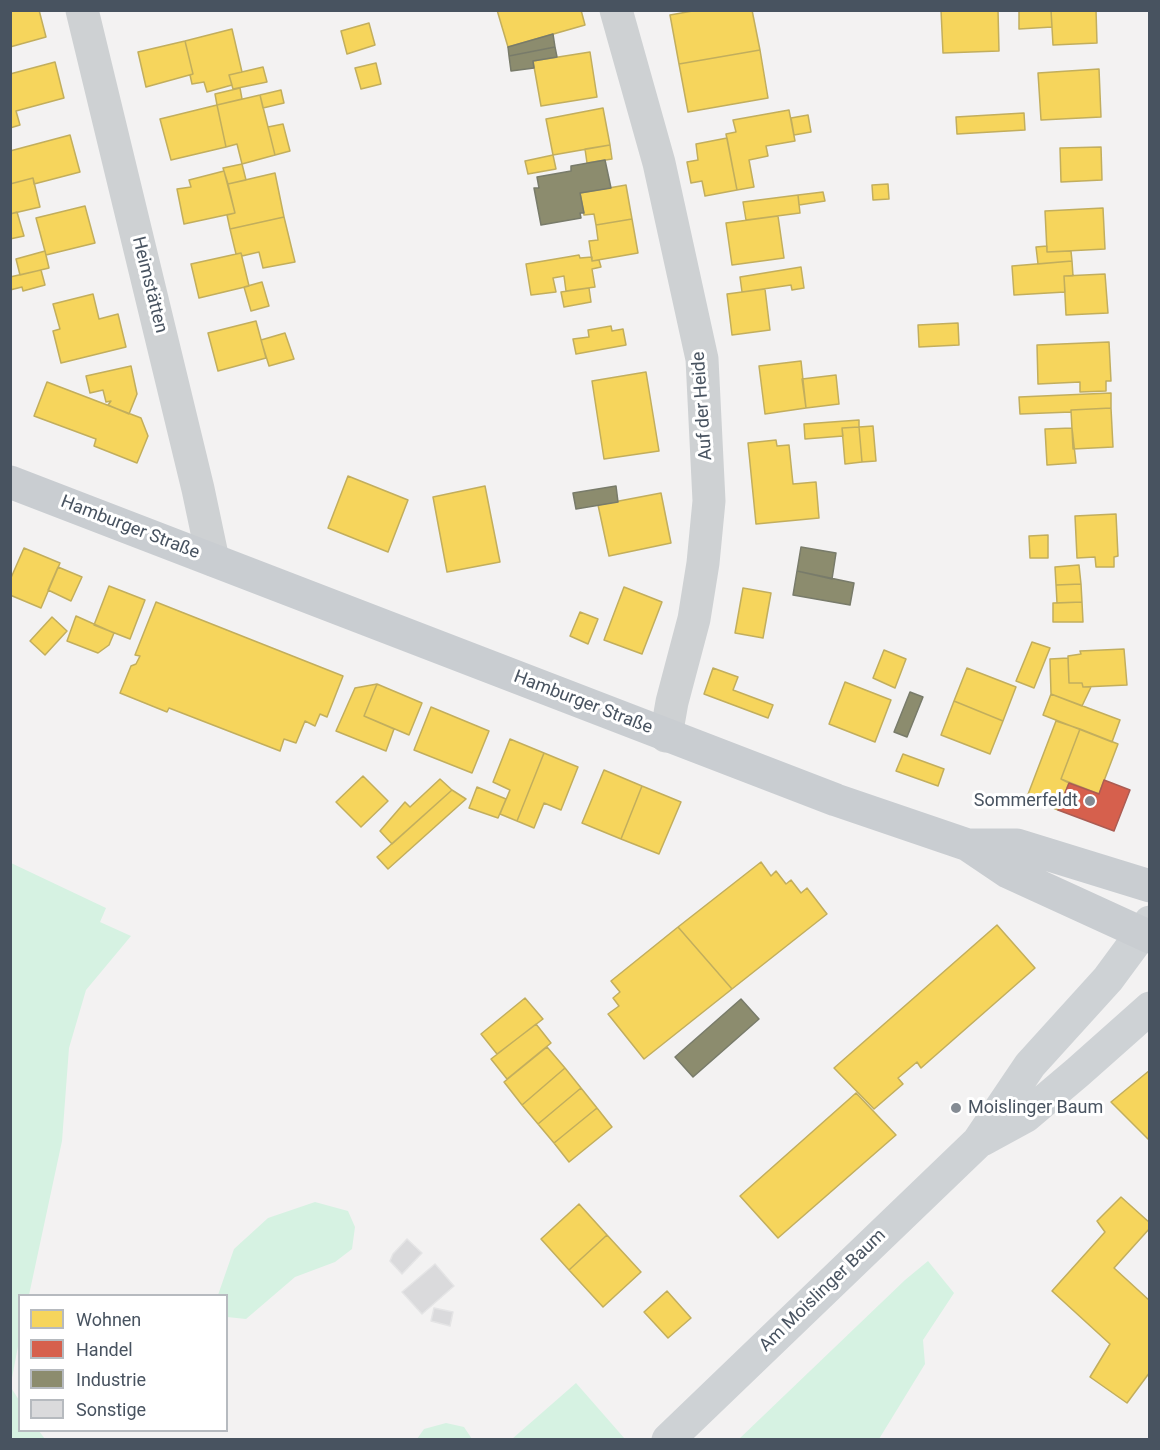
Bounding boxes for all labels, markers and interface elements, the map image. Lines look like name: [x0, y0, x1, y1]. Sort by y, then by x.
street label: Heimstätten: [127, 234, 171, 336]
street label: Auf der Heide: [688, 351, 718, 461]
street label: Hamburger Straße: [58, 492, 202, 564]
street label: Hamburger Straße: [511, 667, 655, 739]
place label: Sommerfeldt: [974, 790, 1078, 812]
marker: Sommerfeldt: [1083, 794, 1097, 808]
place label: Moislinger Baum: [968, 1097, 1103, 1119]
marker: Moislinger Baum: [949, 1101, 963, 1115]
street label: Am Moislinger Baum: [755, 1225, 891, 1357]
legend: [18, 1294, 228, 1432]
text: Wohnen: [76, 1309, 141, 1330]
text: Handel: [76, 1339, 133, 1360]
text: Industrie: [76, 1369, 146, 1390]
text: Sonstige: [76, 1399, 146, 1420]

